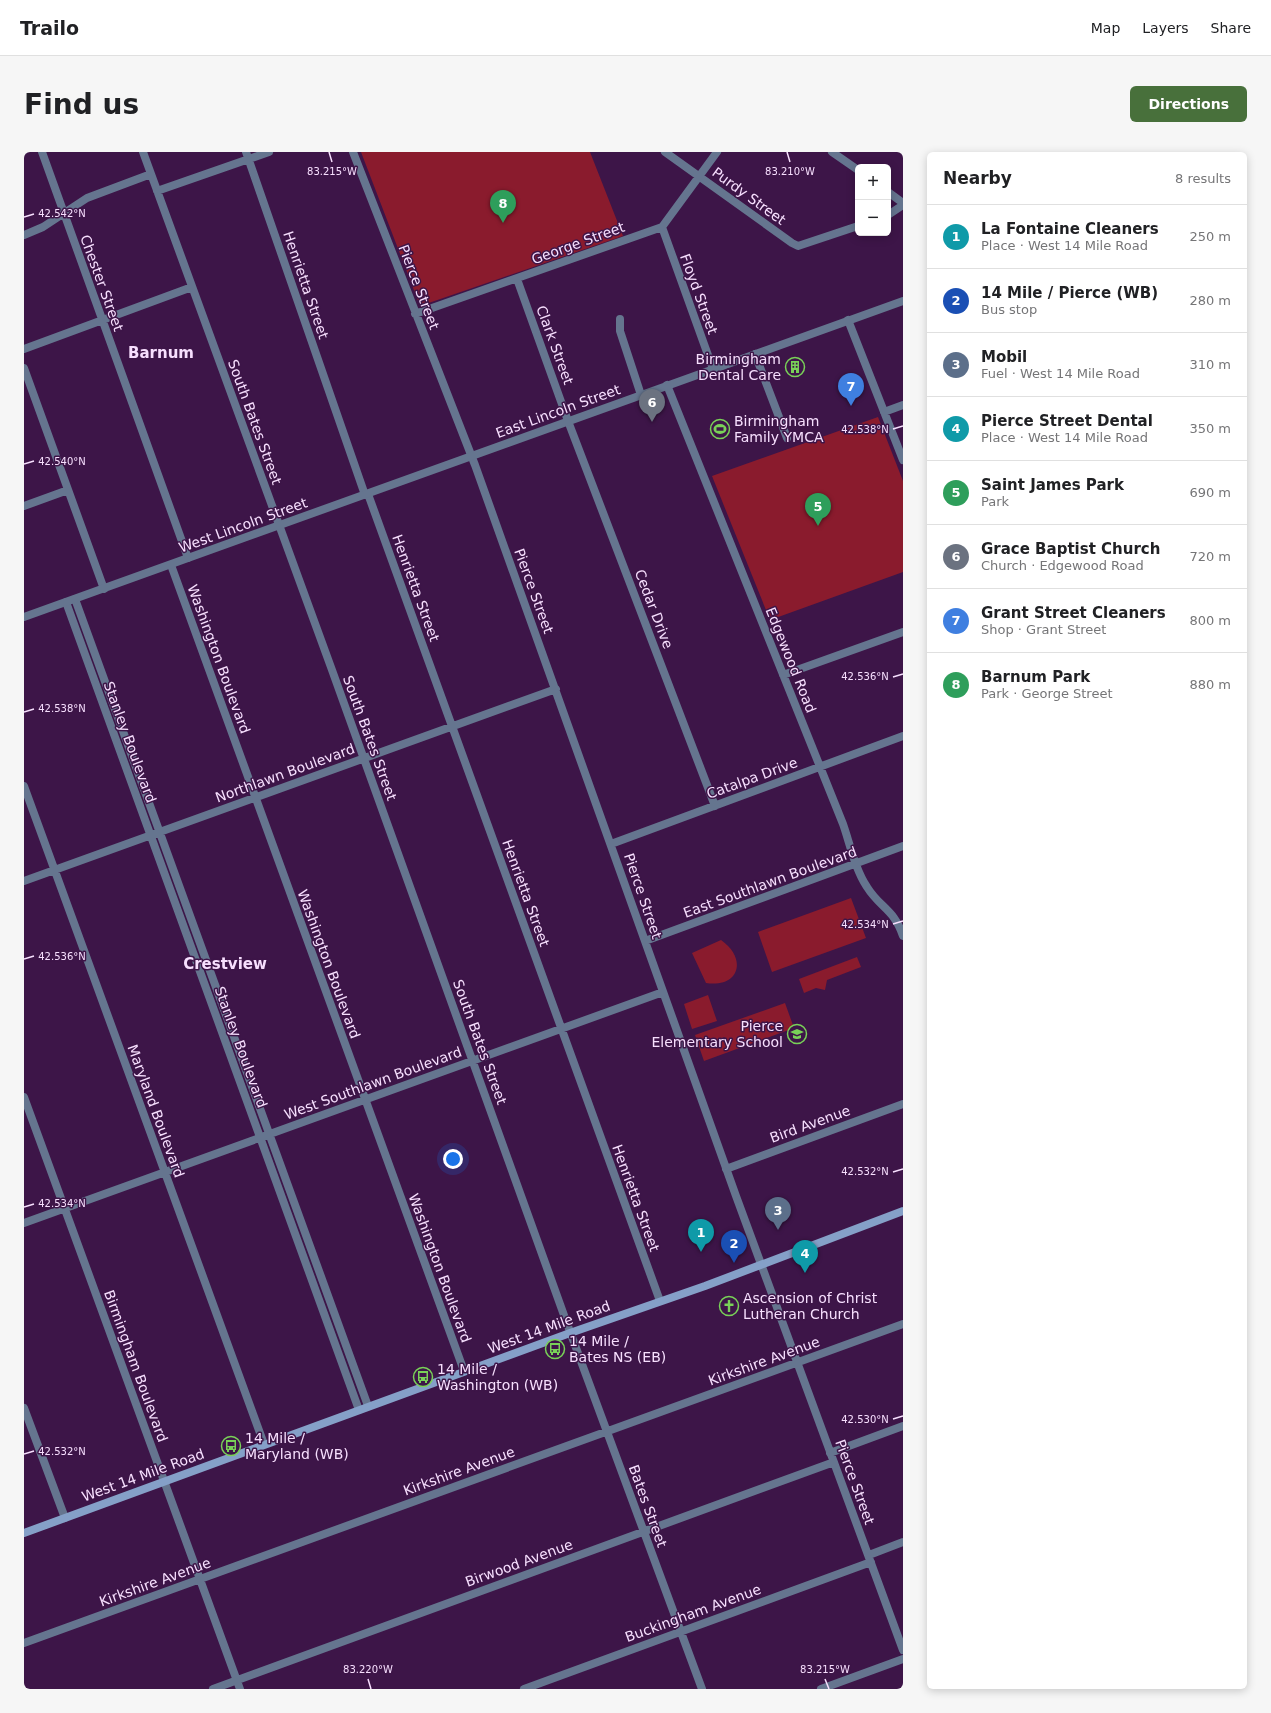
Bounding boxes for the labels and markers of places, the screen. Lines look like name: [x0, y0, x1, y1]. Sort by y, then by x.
pin: 8: [490, 190, 516, 223]
place label: Birmingham Dental Care: [696, 351, 781, 383]
building icon: Birmingham Dental Care: [784, 356, 806, 378]
pin: 7: [838, 373, 864, 406]
pin: 6: [639, 389, 665, 422]
place label: Birmingham Family YMCA: [734, 413, 824, 445]
sports icon: Birmingham Family YMCA: [709, 418, 731, 440]
pin: 5: [805, 493, 831, 526]
place label: Pierce Elementary School: [651, 1018, 783, 1050]
school or university icon: Pierce Elementary School: [786, 1023, 808, 1045]
pin: 3: [765, 1197, 791, 1230]
pin: 1: [688, 1219, 714, 1252]
pin: 2: [721, 1230, 747, 1263]
pin: 4: [792, 1240, 818, 1273]
place label: Ascension of Christ Lutheran Church: [743, 1290, 878, 1322]
church icon: Ascension of Christ Lutheran Church: [718, 1295, 740, 1317]
place label: 14 Mile / Bates NS (EB): [569, 1333, 666, 1365]
bus stop icon: 14 Mile / Bates NS (EB): [544, 1338, 566, 1360]
place label: 14 Mile / Washington (WB): [437, 1361, 558, 1393]
bus stop icon: 14 Mile / Washington (WB): [412, 1366, 434, 1388]
place label: 14 Mile / Maryland (WB): [245, 1430, 349, 1462]
bus stop icon: 14 Mile / Maryland (WB): [220, 1435, 242, 1457]

